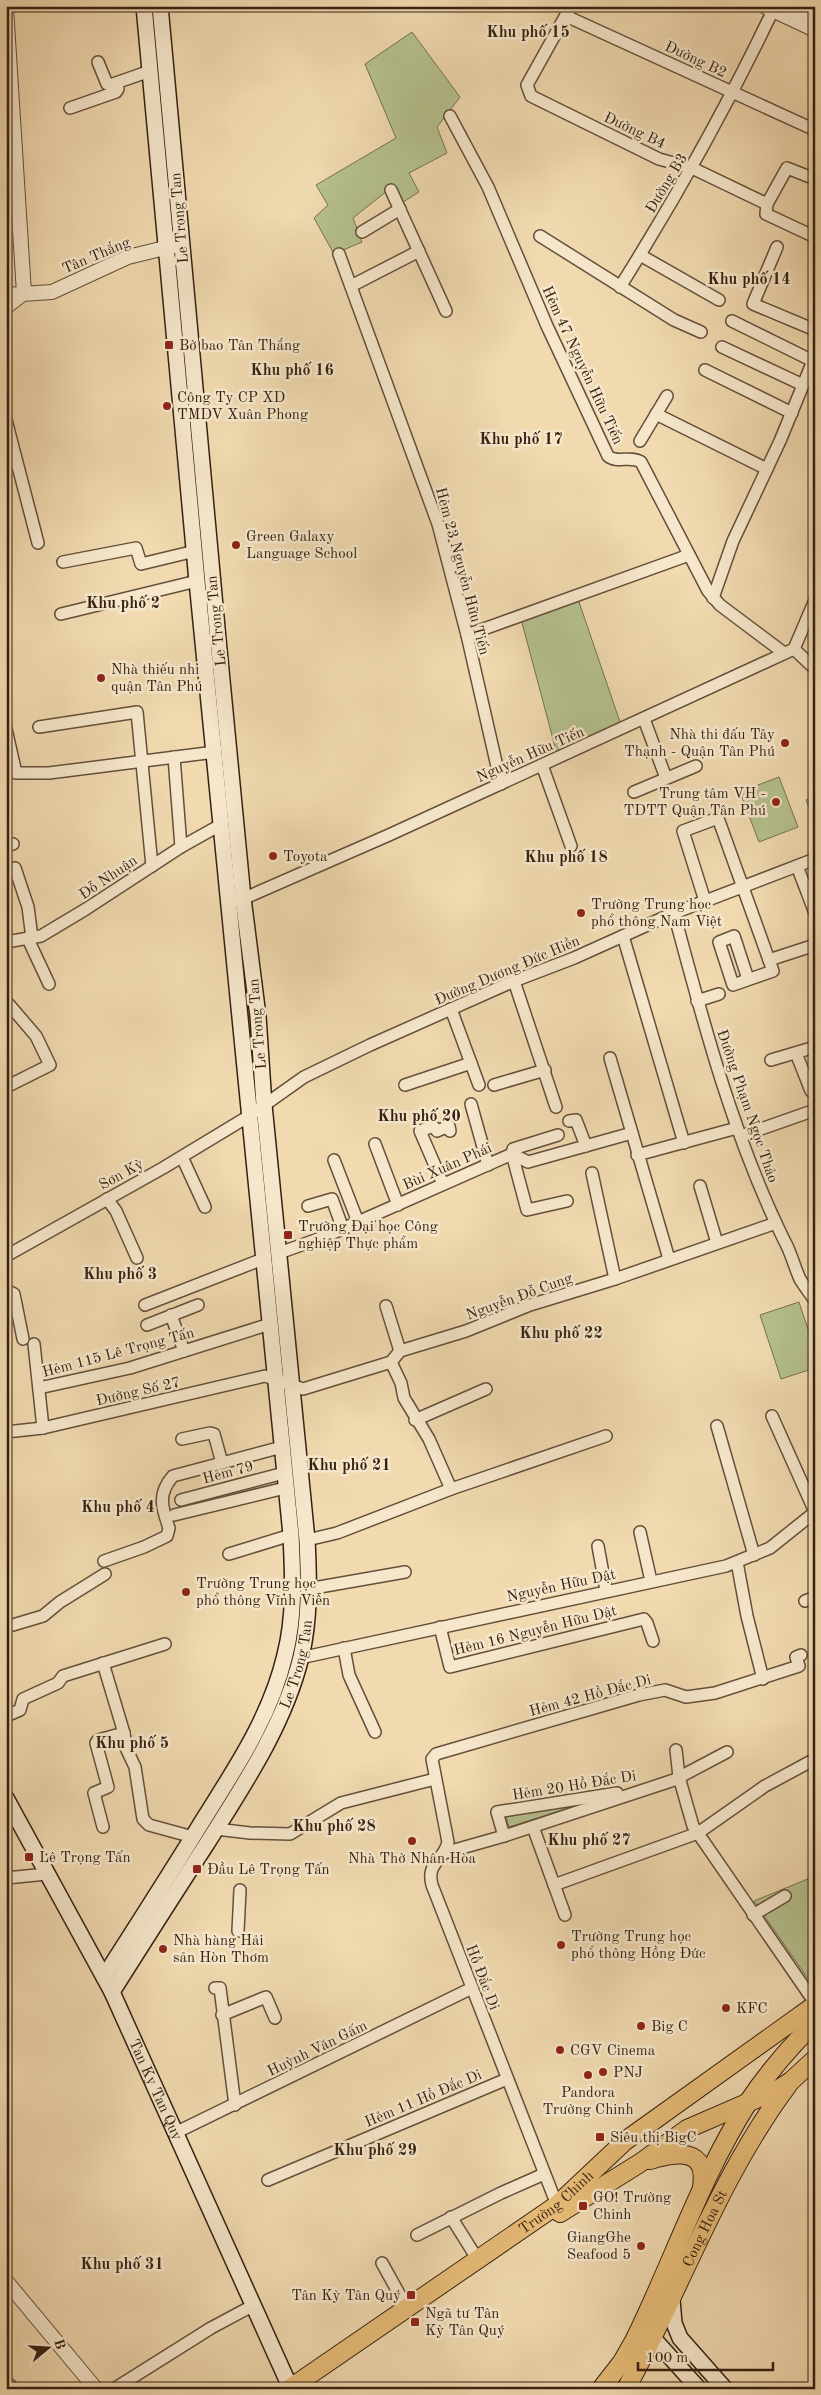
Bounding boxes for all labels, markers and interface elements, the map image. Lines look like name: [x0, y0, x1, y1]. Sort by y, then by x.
district label: Khu phố 15: [486, 23, 570, 41]
street label: Đường B2: [662, 40, 729, 81]
street label: Đường B4: [601, 111, 668, 152]
street label: Đường B3: [644, 151, 691, 216]
street label: Le Trong Tan: [169, 172, 192, 264]
street label: Tân Thắng: [60, 233, 133, 277]
district label: Khu phố 14: [707, 270, 791, 288]
street label: Hẻm 47 Nguyễn Hữu Tiến: [538, 284, 626, 447]
place label: Bờ bao Tân Thắng: [179, 337, 300, 354]
marker: Bờ bao Tân Thắng: [163, 339, 175, 351]
district label: Khu phố 16: [250, 361, 334, 379]
place label: Công Ty CP XD TMDV Xuân Phong: [177, 391, 308, 423]
marker: Công Ty CP XD TMDV Xuân Phong: [161, 400, 173, 412]
district label: Khu phố 17: [479, 430, 563, 448]
street label: Hẻm 23 Nguyễn Hữu Tiến: [432, 486, 492, 657]
place label: Green Galaxy Language School: [246, 530, 357, 562]
marker: Green Galaxy Language School: [230, 539, 242, 551]
street label: Le Trong Tan: [205, 575, 230, 667]
district label: Khu phố 2: [86, 594, 160, 612]
place label: Nhà thiếu nhi quận Tân Phú: [111, 662, 203, 695]
marker: Nhà thiếu nhi quận Tân Phú: [95, 672, 107, 684]
street label: Nguyễn Hữu Tiến: [474, 724, 587, 786]
place label: Nhà thi đấu Tây Thạnh - Quận Tân Phú: [624, 727, 775, 760]
marker: Nhà thi đấu Tây Thạnh - Quận Tân Phú: [779, 737, 791, 749]
place label: Trung tâm VH - TDTT Quận Tân Phú: [623, 787, 766, 819]
marker: Trung tâm VH - TDTT Quận Tân Phú: [770, 796, 782, 808]
district label: Khu phố 18: [524, 848, 608, 866]
marker: Toyota: [267, 850, 279, 862]
place label: Toyota: [283, 850, 328, 865]
street label: Đỗ Nhuận: [77, 853, 141, 903]
place label: Trường Trung học phổ thông Nam Việt: [591, 898, 722, 930]
marker: Trường Trung học phổ thông Nam Việt: [575, 907, 587, 919]
street label: Đường Dương Đức Hiền: [432, 932, 582, 1009]
street label: Le Trong Tan: [247, 978, 270, 1070]
street label: Đường Phạm Ngọc Thảo: [713, 1028, 780, 1185]
district label: Khu phố 20: [377, 1107, 461, 1125]
street label: Bùi Xuân Phái: [401, 1141, 494, 1194]
street label: Sơn Kỳ: [97, 1157, 147, 1194]
place label: Trường Đại học Công nghiệp Thực phẩm: [298, 1220, 438, 1252]
marker: Trường Đại học Công nghiệp Thực phẩm: [282, 1229, 294, 1241]
district label: Khu phố 3: [83, 1265, 157, 1283]
street label: Nguyễn Đỗ Cung: [464, 1270, 575, 1324]
district label: Khu phố 22: [519, 1324, 603, 1342]
street label: Hẻm 115 Lê Trọng Tấn: [41, 1325, 196, 1381]
street label: Đường Số 27: [95, 1375, 182, 1409]
district label: Khu phố 21: [307, 1456, 391, 1474]
street label: Hẻm 79: [201, 1459, 256, 1487]
district label: Khu phố 4: [81, 1498, 155, 1516]
street label: Nguyễn Hữu Dật: [505, 1567, 617, 1605]
place label: Trường Trung học phổ thông Vĩnh Viễn: [196, 1577, 330, 1609]
marker: Trường Trung học phổ thông Vĩnh Viễn: [180, 1586, 192, 1598]
street label: Hẻm 16 Nguyễn Hữu Dật: [452, 1603, 618, 1659]
street label: Le Trong Tan: [278, 1619, 316, 1711]
street label: Hẻm 42 Hồ Đắc Di: [527, 1671, 653, 1720]
district label: Khu phố 5: [95, 1734, 169, 1752]
street label: Hẻm 20 Hồ Đắc Di: [511, 1767, 637, 1804]
district label: Khu phố 28: [292, 1817, 376, 1835]
district label: Khu phố 27: [547, 1831, 631, 1849]
marker: Nhà Thờ Nhân Hòa: [406, 1835, 418, 1847]
place label: Lê Trọng Tấn: [39, 1850, 131, 1866]
marker: Lê Trọng Tấn: [23, 1851, 35, 1863]
place label: Nhà Thờ Nhân Hòa: [348, 1852, 477, 1867]
place label: Đầu Lê Trọng Tấn: [207, 1861, 330, 1878]
marker: Đầu Lê Trọng Tấn: [191, 1863, 203, 1875]
place label: Trường Trung học phổ thông Hồng Đức: [571, 1930, 706, 1962]
place label: Nhà hàng Hải sản Hòn Thơm: [173, 1934, 269, 1966]
marker: Trường Trung học phổ thông Hồng Đức: [555, 1939, 567, 1951]
street label: Hồ Đắc Di: [462, 1942, 503, 2012]
marker: Nhà hàng Hải sản Hòn Thơm: [157, 1943, 169, 1955]
marker: KFC: [720, 2002, 732, 2014]
place label: KFC: [736, 2002, 768, 2017]
street label: Huỳnh Văn Gấm: [265, 2018, 370, 2080]
marker: Big C: [635, 2020, 647, 2032]
place label: Big C: [651, 2020, 688, 2035]
street label: Tan Ky Tan Quy: [125, 2037, 184, 2143]
marker: CGV Cinema: [554, 2044, 566, 2056]
place label: CGV Cinema: [570, 2044, 656, 2059]
street label: Hẻm 11 Hồ Đắc Di: [362, 2066, 484, 2131]
marker: PNJ: [597, 2066, 609, 2078]
place label: PNJ: [613, 2066, 643, 2081]
marker: Pandora Trường Chinh: [582, 2069, 594, 2081]
place label: Pandora Trường Chinh: [542, 2086, 634, 2118]
marker: Siêu thị BigC: [594, 2131, 606, 2143]
place label: Siêu thị BigC: [610, 2131, 697, 2146]
district label: Khu phố 29: [333, 2141, 417, 2159]
street label: Trường Chinh: [517, 2169, 597, 2238]
street label: Cong Hoa St: [681, 2188, 731, 2270]
place label: GO! Trường Chinh: [593, 2191, 671, 2223]
marker: GO! Trường Chinh: [577, 2200, 589, 2212]
place label: GiangGhe Seafood 5: [567, 2231, 631, 2263]
marker: GiangGhe Seafood 5: [635, 2240, 647, 2252]
district label: Khu phố 31: [80, 2255, 164, 2273]
place label: Tân Kỳ Tân Quý: [291, 2289, 401, 2304]
marker: Tân Kỳ Tân Quý: [405, 2289, 417, 2301]
place label: Ngã tư Tân Kỳ Tân Quý: [425, 2307, 505, 2339]
marker: Ngã tư Tân Kỳ Tân Quý: [409, 2316, 421, 2328]
north arrow: [22, 2322, 72, 2372]
text: B: [51, 2337, 68, 2351]
scale bar: [638, 2340, 774, 2372]
text: 100 m: [646, 2351, 688, 2366]

